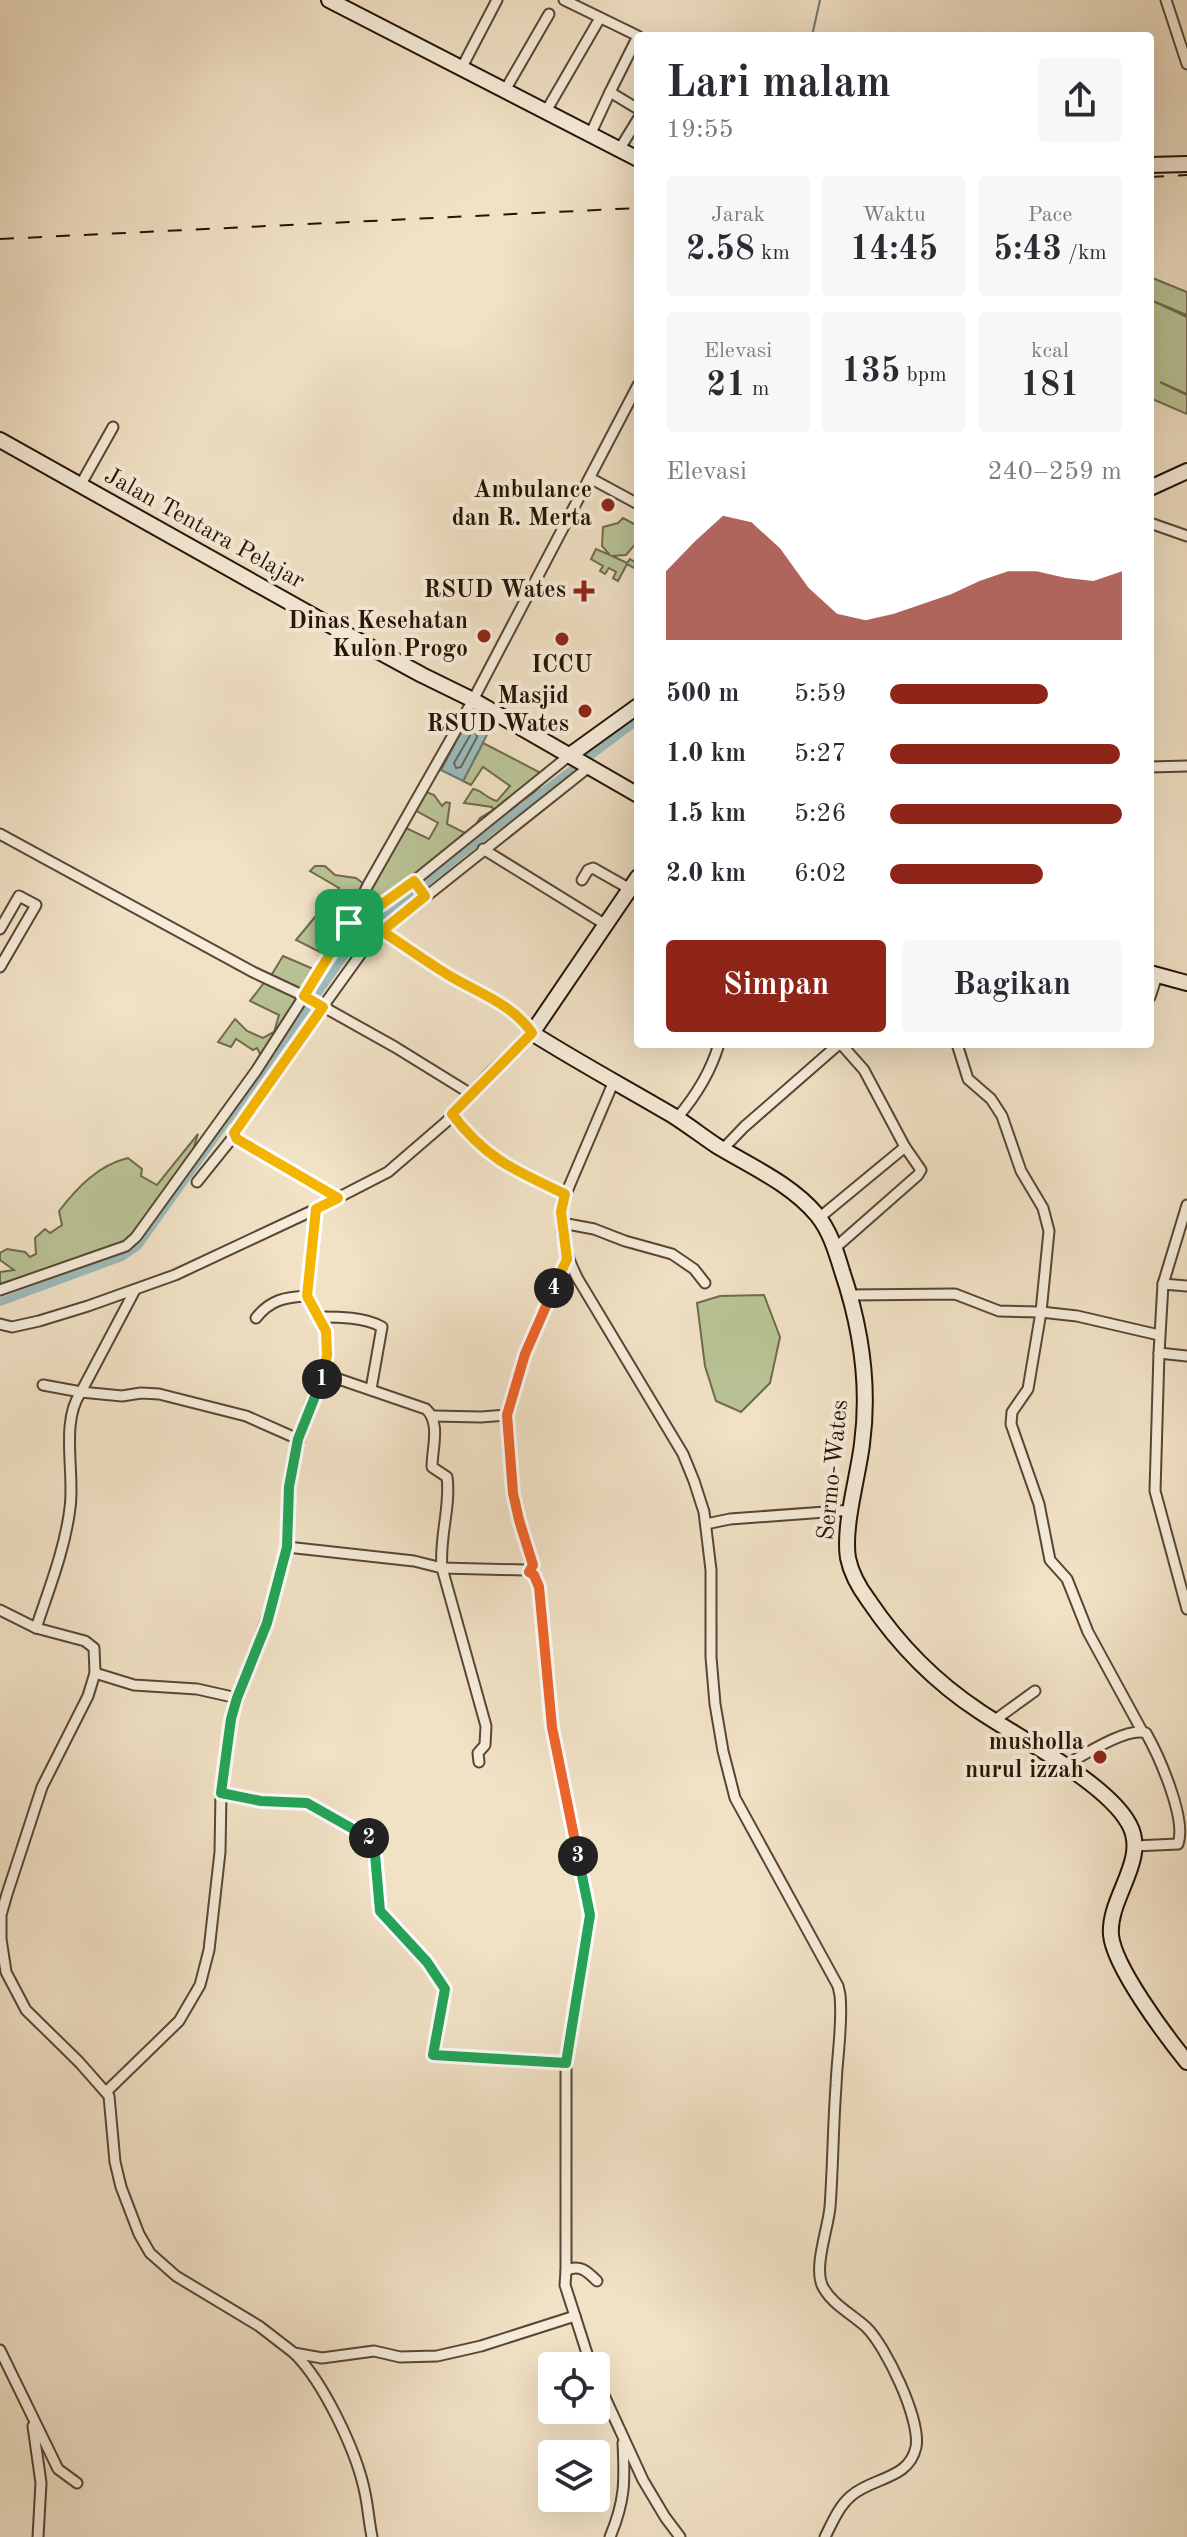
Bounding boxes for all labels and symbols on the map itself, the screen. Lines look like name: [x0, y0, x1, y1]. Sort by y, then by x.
street label: Jalan Tentara Pelajar: [100, 464, 308, 594]
place label: Ambulance dan R. Merta: [452, 479, 592, 531]
marker: Ambulance dan R. Merta: [599, 496, 617, 514]
place label: RSUD Wates: [423, 579, 566, 603]
marker: RSUD Wates: [573, 580, 595, 602]
place label: Dinas Kesehatan Kulon Progo: [288, 610, 468, 662]
marker: Dinas Kesehatan Kulon Progo: [475, 627, 493, 645]
marker: ICCU: [553, 630, 571, 648]
place label: ICCU: [531, 654, 593, 678]
place label: Masjid RSUD Wates: [426, 685, 569, 737]
marker: Masjid RSUD Wates: [576, 702, 594, 720]
pin: [315, 889, 383, 957]
pin: 4: [534, 1268, 574, 1308]
pin: 1: [302, 1359, 342, 1399]
street label: Sermo-Wates: [815, 1399, 853, 1541]
place label: musholla nurul izzah: [965, 1731, 1084, 1783]
marker: musholla nurul izzah: [1091, 1748, 1109, 1766]
pin: 2: [349, 1818, 389, 1858]
pin: 3: [558, 1836, 598, 1876]

